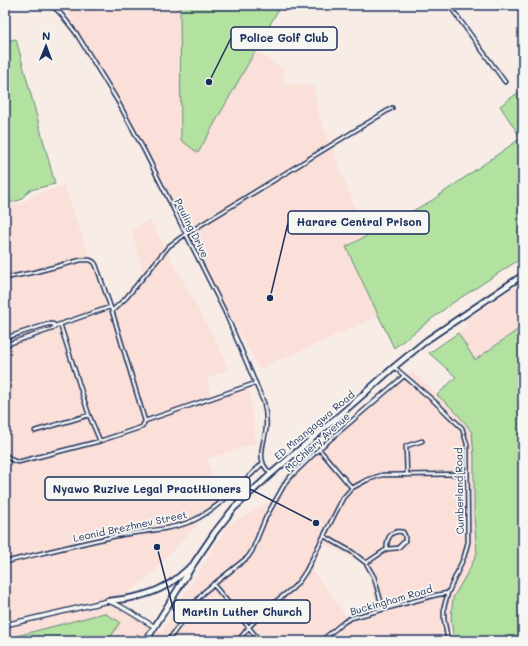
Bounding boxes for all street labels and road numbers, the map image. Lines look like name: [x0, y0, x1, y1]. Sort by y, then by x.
street label: Pauling Drive: [172, 196, 212, 260]
street label: ED Mnangagwa Road: [271, 387, 357, 463]
street label: McChlery Avenue: [281, 409, 353, 475]
street label: Cumberland Road: [451, 447, 467, 535]
street label: Leonid Brezhnev Street: [72, 507, 188, 545]
street label: Buckingham Road: [348, 582, 434, 618]

